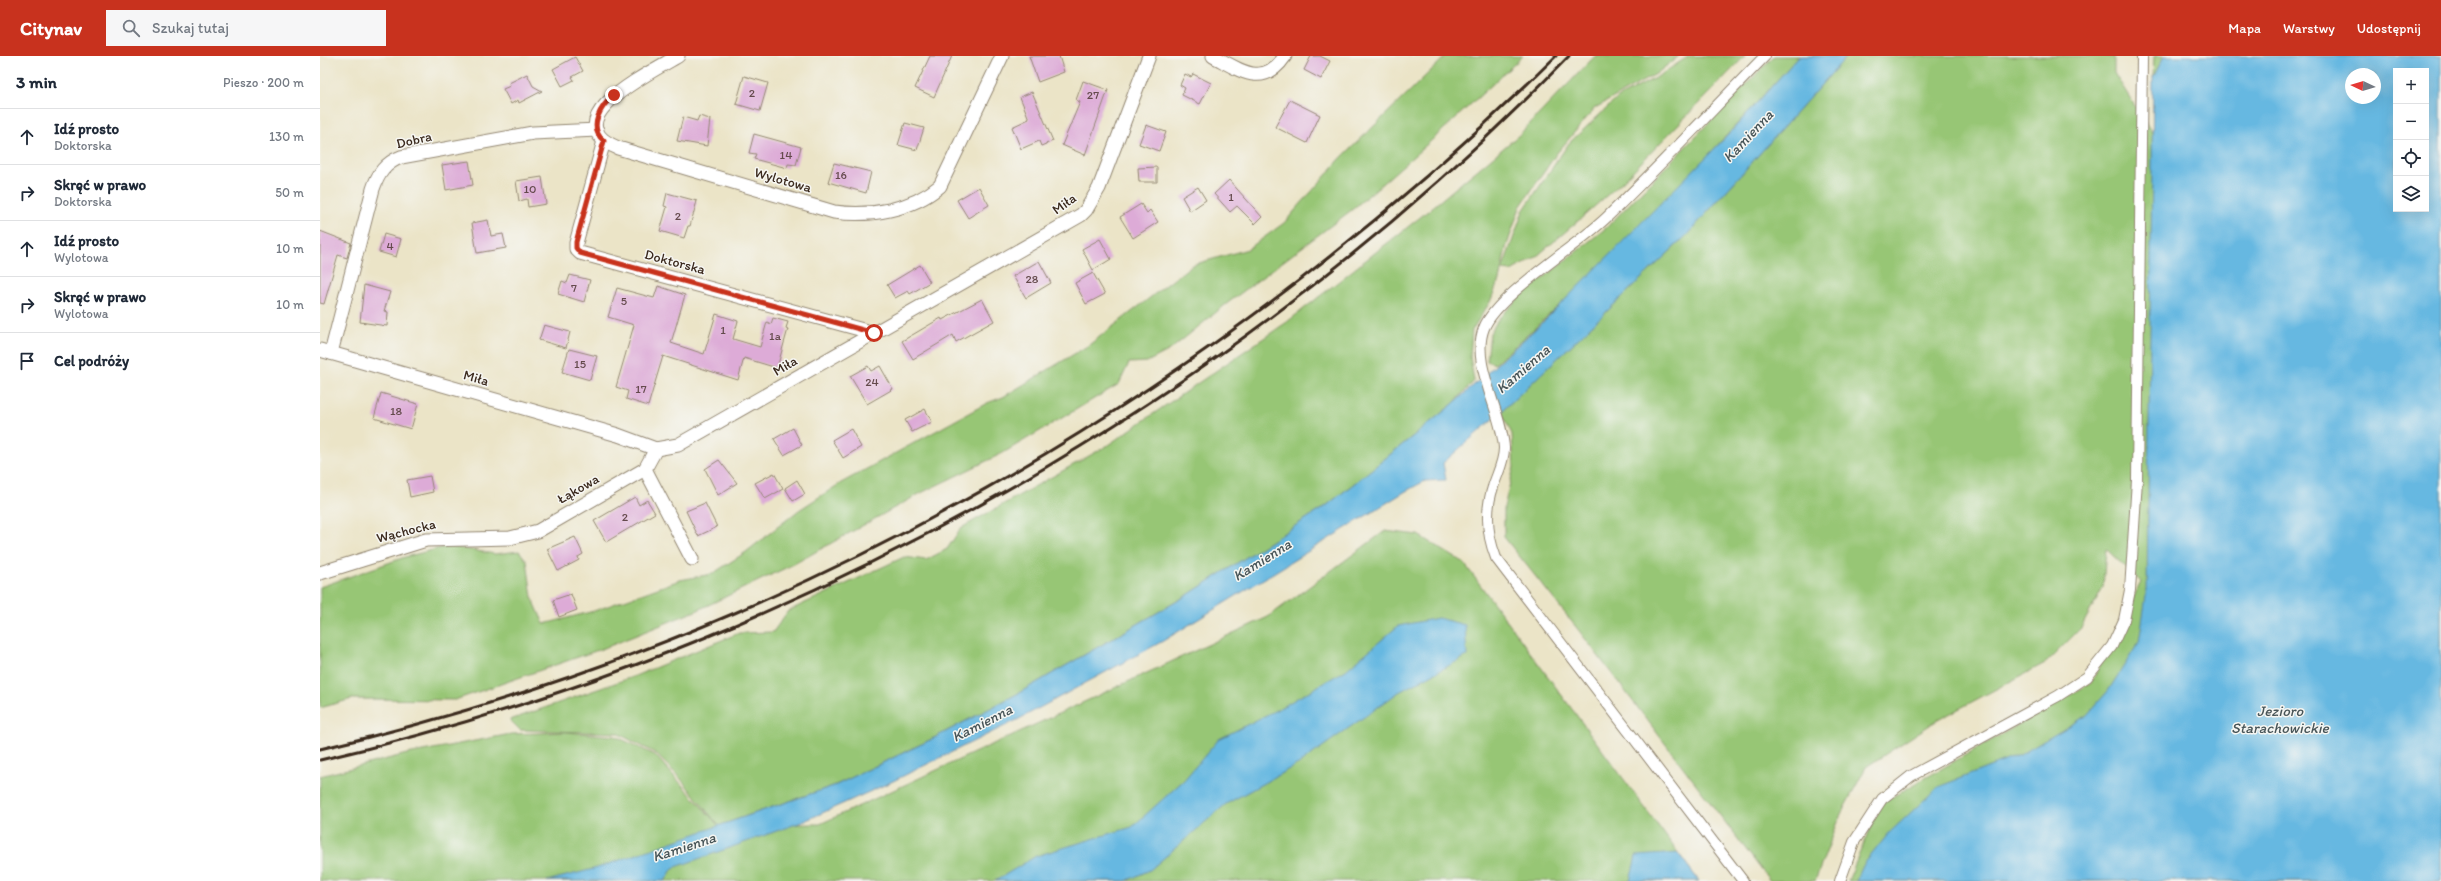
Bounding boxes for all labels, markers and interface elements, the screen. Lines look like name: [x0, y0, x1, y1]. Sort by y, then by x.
search box: [106, 10, 386, 46]
text: Citynav: [20, 17, 82, 40]
icon: search: [120, 17, 142, 39]
text: Szukaj tutaj: [152, 19, 229, 37]
text: Mapa: [2228, 20, 2261, 37]
text: Warstwy: [2283, 20, 2335, 37]
text: Udostępnij: [2357, 20, 2421, 37]
north arrow: [2345, 68, 2381, 104]
map controls: [2393, 68, 2429, 212]
button: +: [2393, 68, 2429, 104]
text: 3 min: [16, 72, 57, 92]
text: Pieszo · 200 m: [223, 75, 304, 90]
route end: [605, 86, 623, 104]
house number: 2: [749, 86, 756, 100]
house number: 27: [1087, 88, 1099, 102]
button: −: [2393, 104, 2429, 140]
water label: Kamienna: [1719, 106, 1777, 166]
text: Idź prosto: [54, 120, 119, 138]
icon: ahead: [16, 126, 38, 148]
street label: Dobra: [395, 128, 433, 152]
text: 130 m: [269, 129, 304, 144]
text: Doktorska: [54, 138, 112, 153]
button: locate: [2393, 140, 2429, 176]
house number: 14: [780, 148, 792, 162]
street label: Wylotowa: [752, 164, 814, 196]
house number: 16: [835, 168, 847, 182]
text: Skręć w prawo: [54, 176, 146, 194]
button: layers: [2393, 176, 2429, 212]
icon: right: [16, 182, 38, 204]
house number: 10: [524, 182, 536, 196]
text: 50 m: [275, 185, 304, 200]
street label: Miła: [1049, 190, 1079, 218]
house number: 1: [1228, 190, 1234, 204]
text: Doktorska: [54, 194, 112, 209]
house number: 2: [675, 209, 682, 223]
text: Idź prosto: [54, 232, 119, 250]
icon: ahead: [16, 238, 38, 260]
house number: 4: [386, 239, 394, 253]
text: 10 m: [276, 241, 304, 256]
street label: Doktorska: [643, 246, 708, 278]
text: Wylotowa: [54, 250, 109, 265]
house number: 28: [1026, 272, 1039, 286]
house number: 7: [571, 281, 577, 295]
text: Skręć w prawo: [54, 288, 146, 306]
icon: right: [16, 294, 38, 316]
house number: 5: [621, 294, 627, 308]
text: 10 m: [276, 297, 304, 312]
text: Wylotowa: [54, 306, 109, 321]
house number: 1: [720, 323, 726, 337]
route start: [865, 324, 883, 342]
house number: 1a: [769, 329, 782, 343]
water label: Kamienna: [1492, 341, 1554, 397]
icon: arrive: [16, 350, 38, 372]
text: Cel podróży: [54, 352, 129, 370]
street label: Miła: [770, 352, 800, 380]
house number: 15: [574, 357, 586, 371]
street label: Miła: [461, 366, 491, 390]
house number: 24: [865, 375, 879, 389]
house number: 17: [635, 382, 647, 396]
house number: 18: [390, 404, 402, 418]
street label: Łąkowa: [554, 470, 602, 508]
house number: 2: [622, 510, 629, 524]
street label: Wąchocka: [375, 515, 437, 547]
water label: Kamienna: [1229, 535, 1295, 585]
water label: Kamienna: [949, 700, 1015, 746]
water label: Jezioro Starachowickie: [2231, 702, 2330, 737]
water label: Kamienna: [650, 828, 718, 866]

